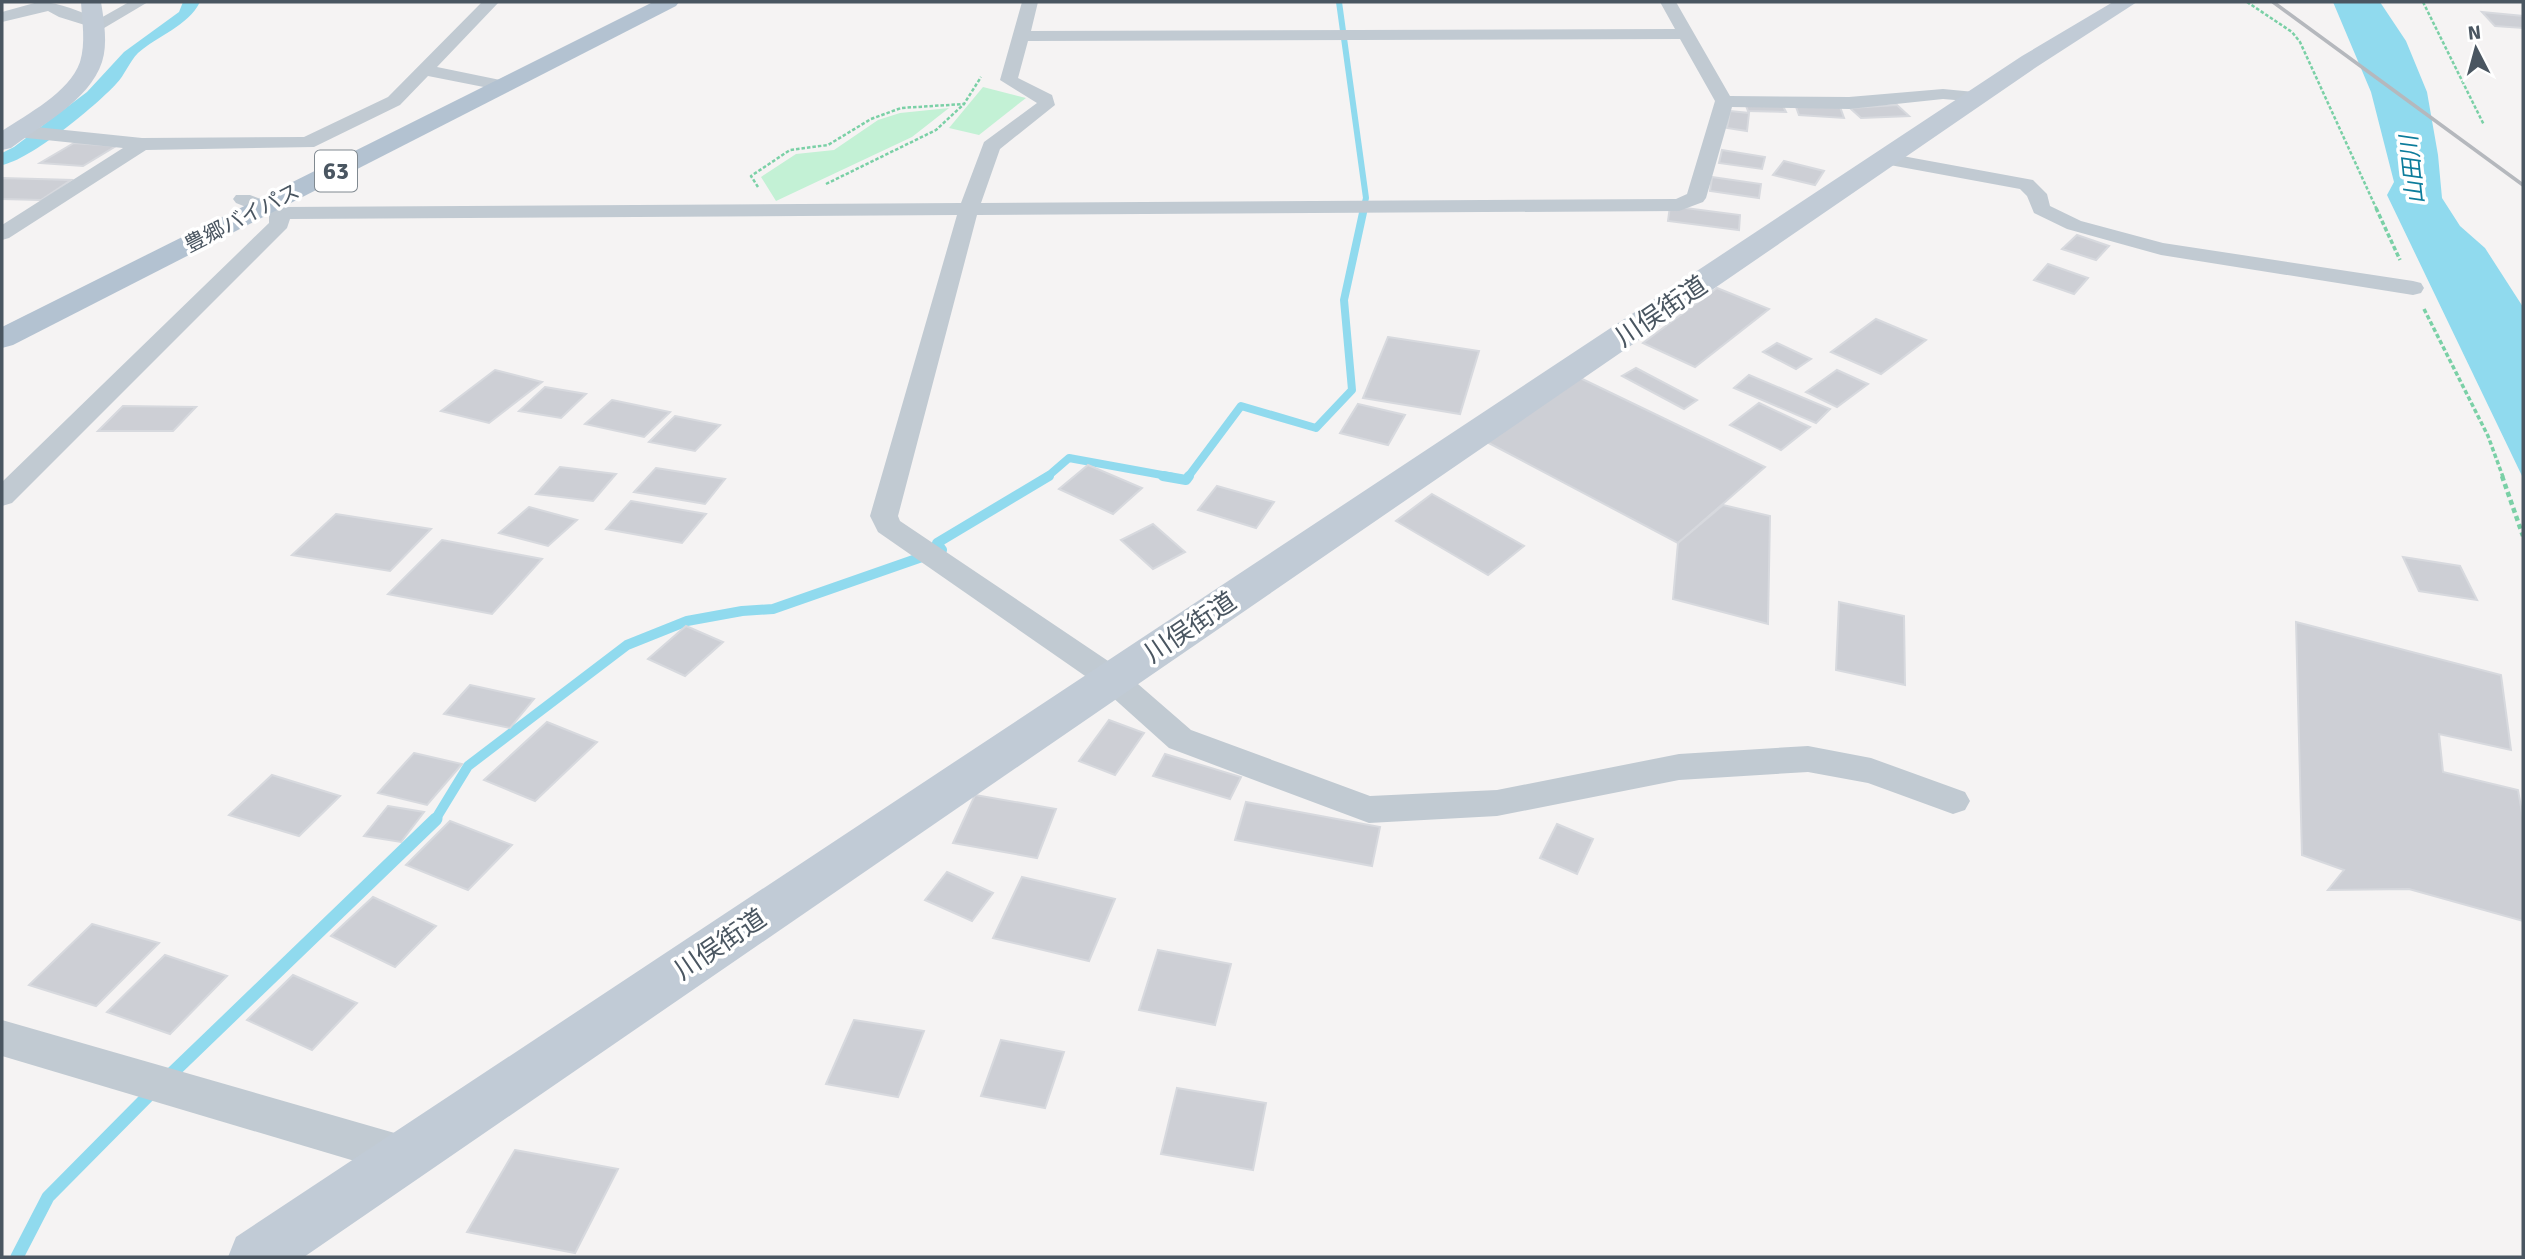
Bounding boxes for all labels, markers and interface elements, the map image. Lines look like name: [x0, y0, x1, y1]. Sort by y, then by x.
north arrow: [2441, 14, 2511, 84]
text: N: [2467, 20, 2482, 46]
water label: 山田川: [2394, 131, 2431, 206]
road number: 63: [315, 150, 357, 191]
street label: 豊郷バイパス: [180, 178, 304, 258]
street label: 川俣街道: [1609, 269, 1714, 354]
street label: 川俣街道: [1138, 585, 1243, 670]
street label: 川俣街道: [668, 902, 773, 987]

